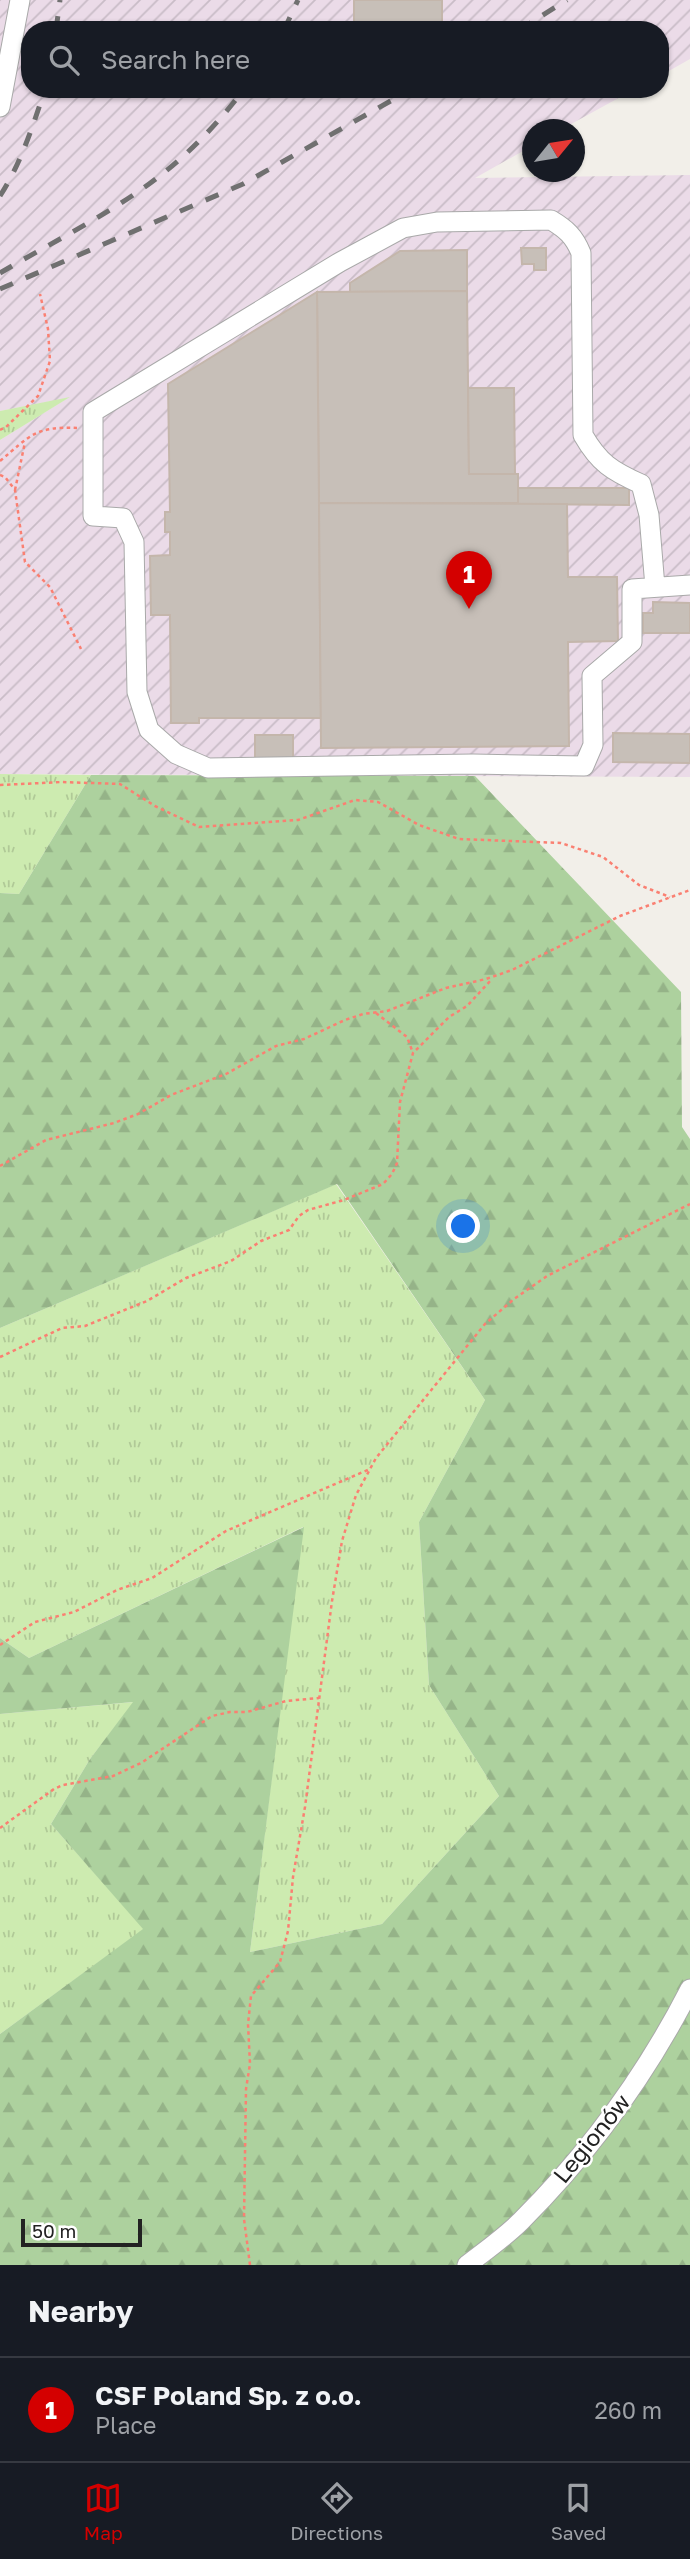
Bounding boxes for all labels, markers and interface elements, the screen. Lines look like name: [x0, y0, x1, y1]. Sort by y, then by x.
search box: [21, 21, 669, 98]
icon: search: [45, 41, 83, 79]
text: Search here: [101, 44, 250, 75]
north arrow: [522, 119, 585, 182]
pin: 1: [446, 551, 492, 609]
your location: [446, 1209, 480, 1243]
street label: Legionów: [547, 2088, 635, 2188]
scale bar: [21, 2216, 142, 2248]
text: 50 m: [32, 2219, 76, 2242]
text: Nearby: [28, 2293, 133, 2329]
text: CSF Poland Sp. z o.o.: [95, 2380, 362, 2411]
text: 1: [45, 2396, 57, 2424]
text: 260 m: [594, 2396, 662, 2424]
text: Place: [95, 2411, 156, 2439]
tab: Map: [84, 2479, 123, 2544]
tab: Directions: [290, 2479, 383, 2544]
tab: Saved: [551, 2479, 606, 2544]

